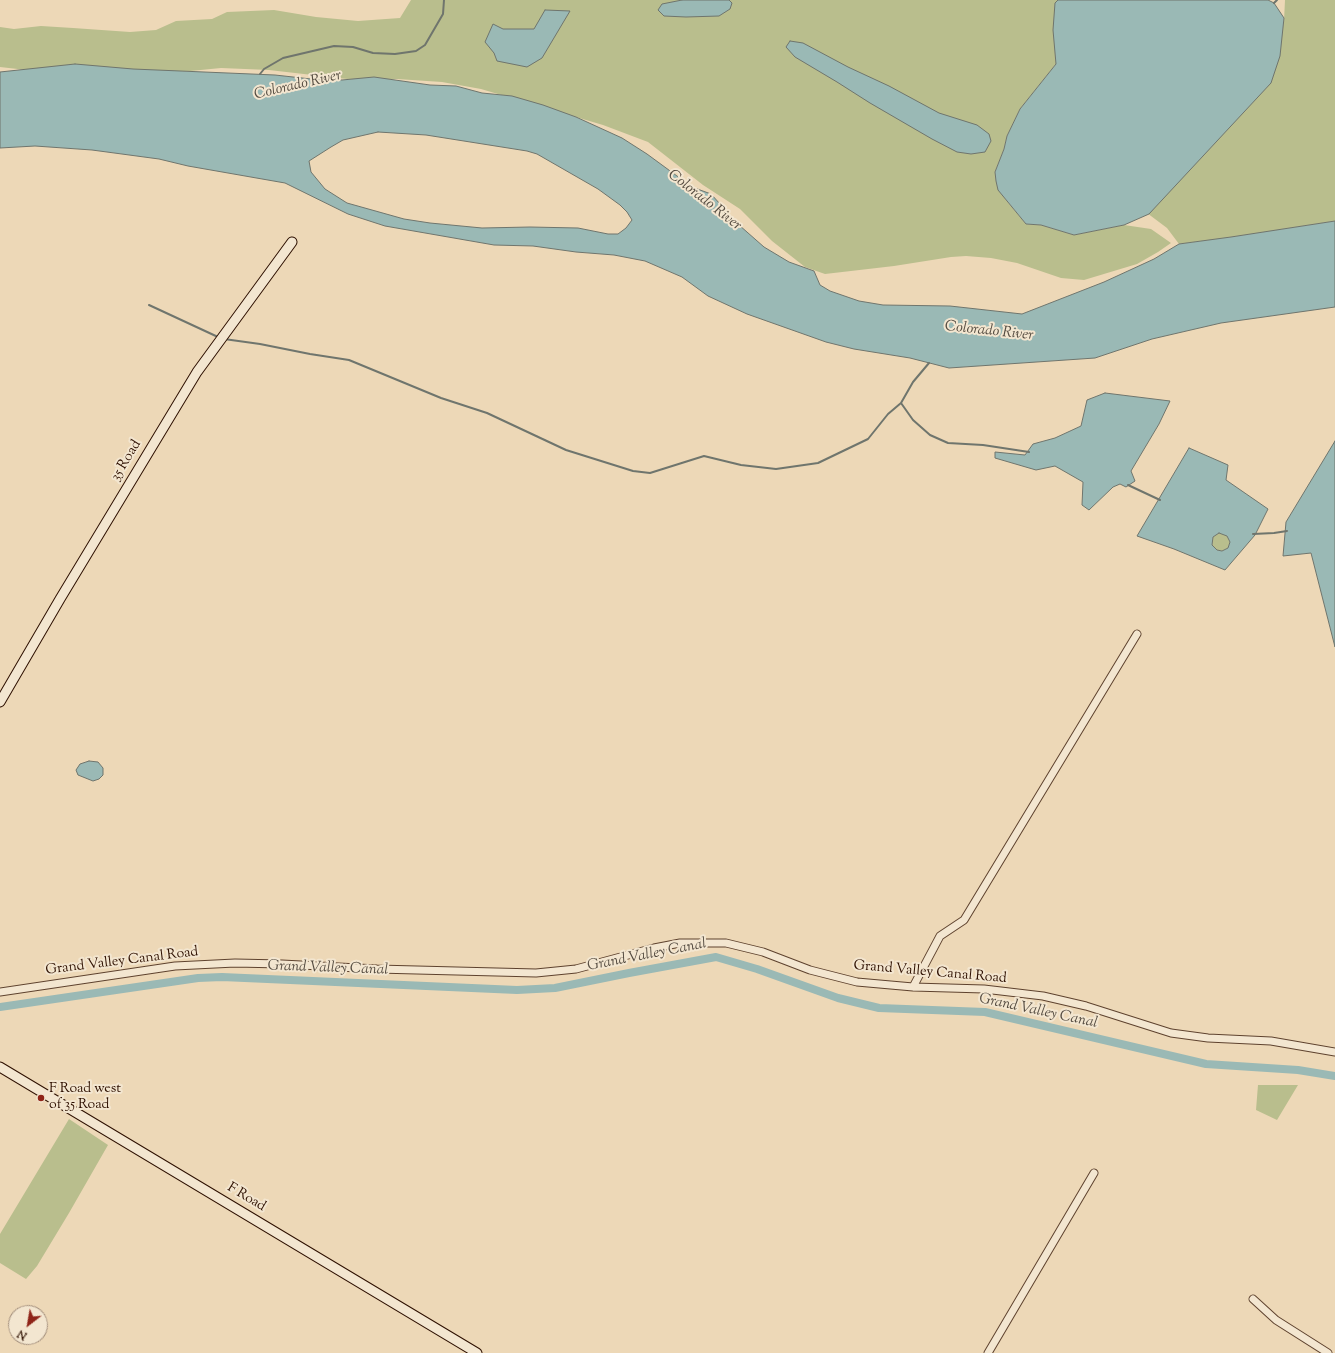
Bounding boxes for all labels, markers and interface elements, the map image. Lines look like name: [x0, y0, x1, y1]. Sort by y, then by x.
water label: Colorado River: [253, 67, 343, 105]
water label: Colorado River: [663, 167, 745, 235]
water label: Colorado River: [944, 318, 1034, 346]
street label: 35 Road: [108, 437, 146, 485]
water label: Grand Valley Canal: [586, 936, 708, 976]
street label: Grand Valley Canal Road: [45, 944, 199, 980]
water label: Grand Valley Canal: [267, 958, 389, 980]
street label: Grand Valley Canal Road: [853, 958, 1007, 988]
water label: Grand Valley Canal: [977, 991, 1099, 1033]
place label: F Road west of 35 Road: [49, 1082, 121, 1114]
marker: F Road west of 35 Road: [36, 1093, 46, 1103]
street label: F Road: [224, 1180, 268, 1216]
north arrow: [8, 1305, 48, 1345]
text: N: [14, 1325, 30, 1344]

